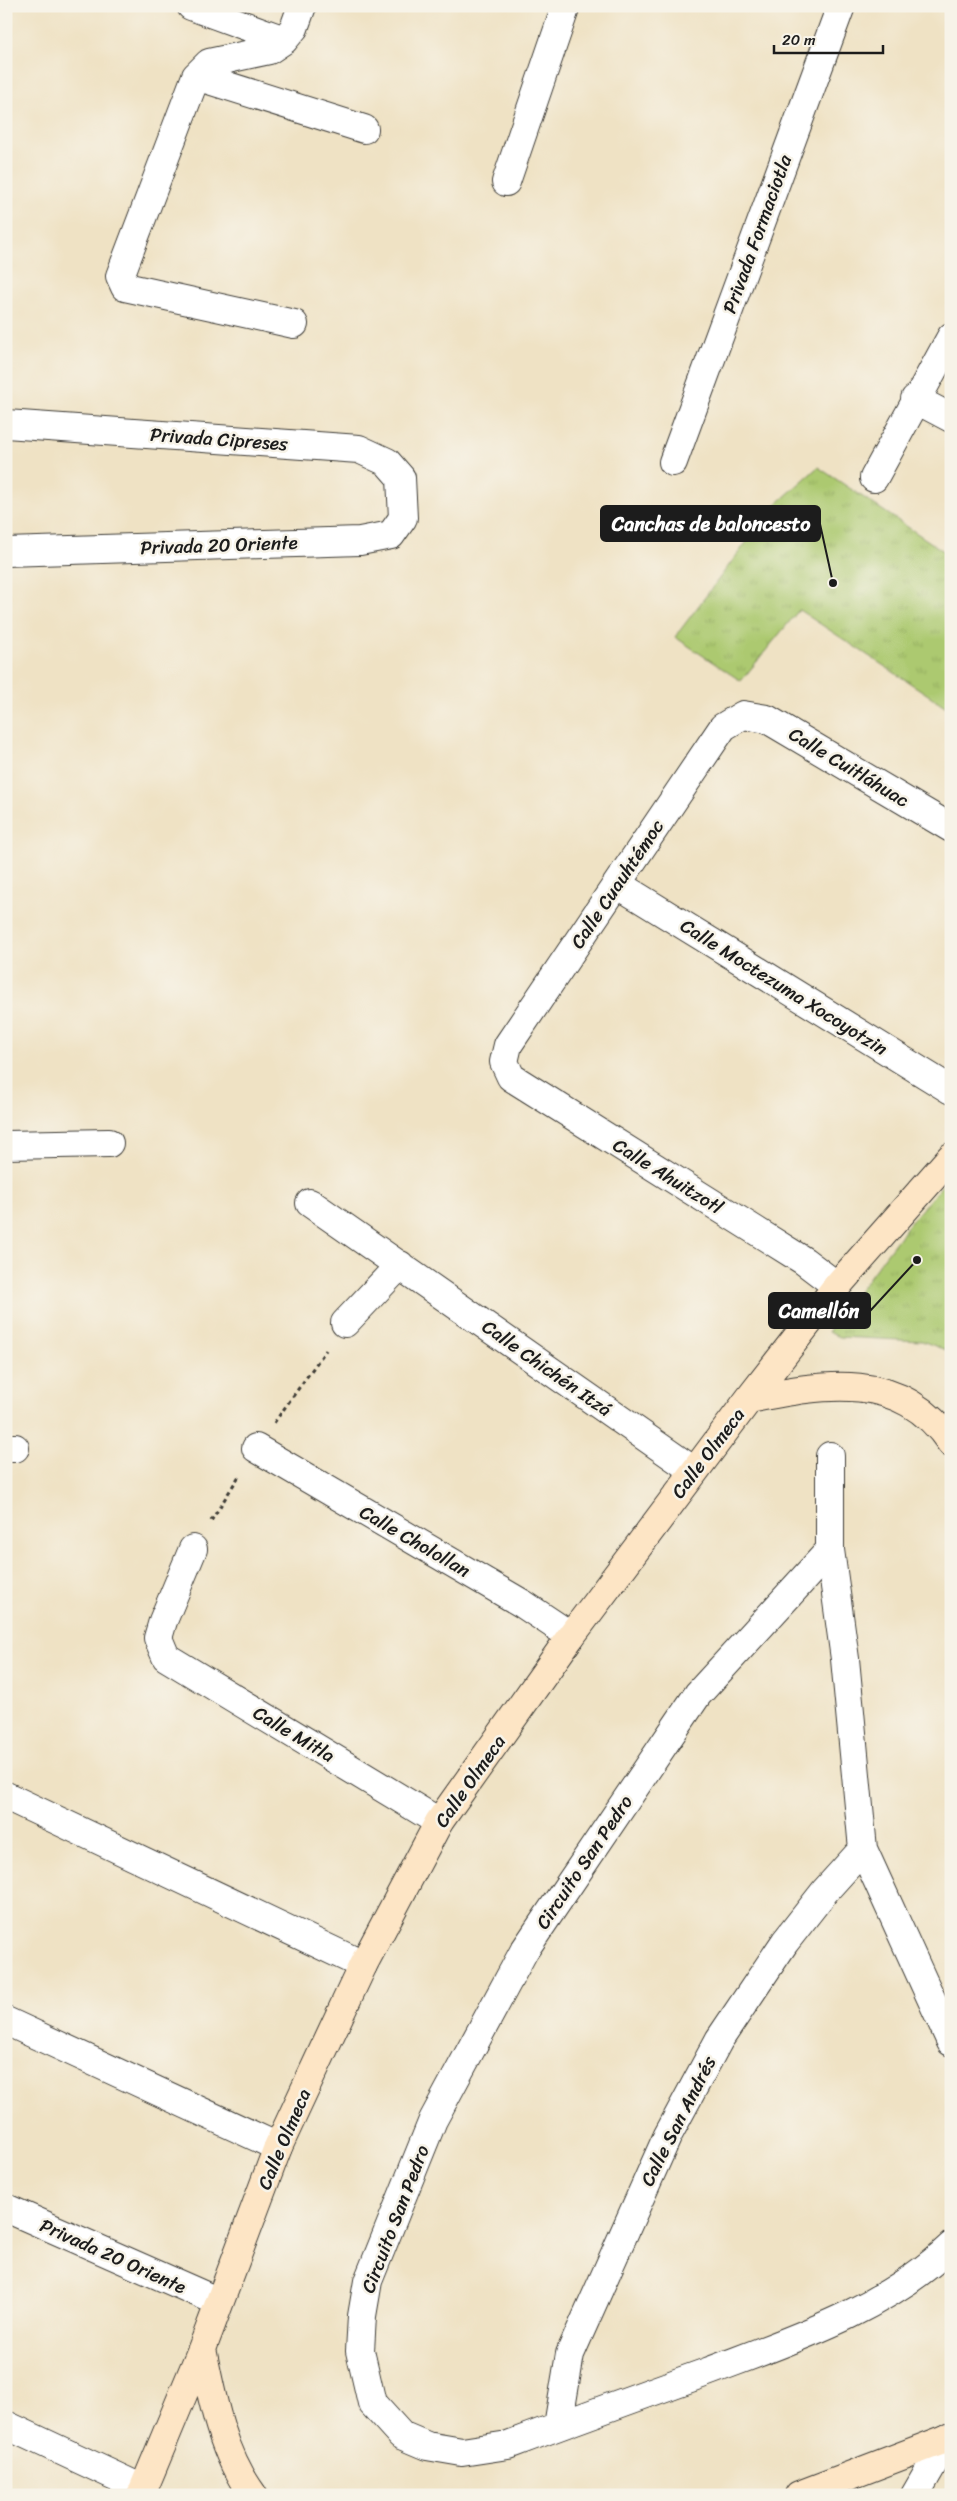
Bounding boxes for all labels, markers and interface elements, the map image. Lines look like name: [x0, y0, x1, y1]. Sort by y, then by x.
scale bar: [774, 22, 883, 54]
text: 20 m: [782, 27, 816, 53]
street label: Privada Formaciotla: [713, 149, 801, 318]
street label: Privada Cipreses: [149, 418, 289, 460]
callout: Canchas de baloncesto: [601, 506, 820, 541]
text: Canchas de baloncesto: [611, 507, 811, 542]
street label: Privada 20 Oriente: [140, 526, 298, 564]
street label: Calle Cuitláhuac: [782, 718, 916, 816]
street label: Calle Cuauhtémoc: [561, 812, 673, 955]
street label: Calle Moctezuma Xocoyotzin: [674, 910, 894, 1064]
street label: Calle Ahuitzotl: [606, 1129, 730, 1223]
callout: Camellón: [769, 1293, 870, 1328]
text: Camellón: [778, 1294, 859, 1329]
street label: Calle Chichén Itzá: [475, 1311, 619, 1426]
street label: Calle Olmeca: [662, 1400, 754, 1506]
street label: Calle Cholollan: [353, 1496, 477, 1586]
street label: Calle Mitla: [246, 1696, 342, 1772]
street label: Calle Olmeca: [426, 1727, 515, 1834]
street label: Circuito San Pedro: [527, 1788, 642, 1936]
street label: Calle San Andrés: [631, 2050, 725, 2192]
street label: Calle Olmeca: [248, 2083, 320, 2195]
street label: Circuito San Pedro: [352, 2140, 439, 2298]
street label: Privada 20 Oriente: [34, 2209, 192, 2303]

